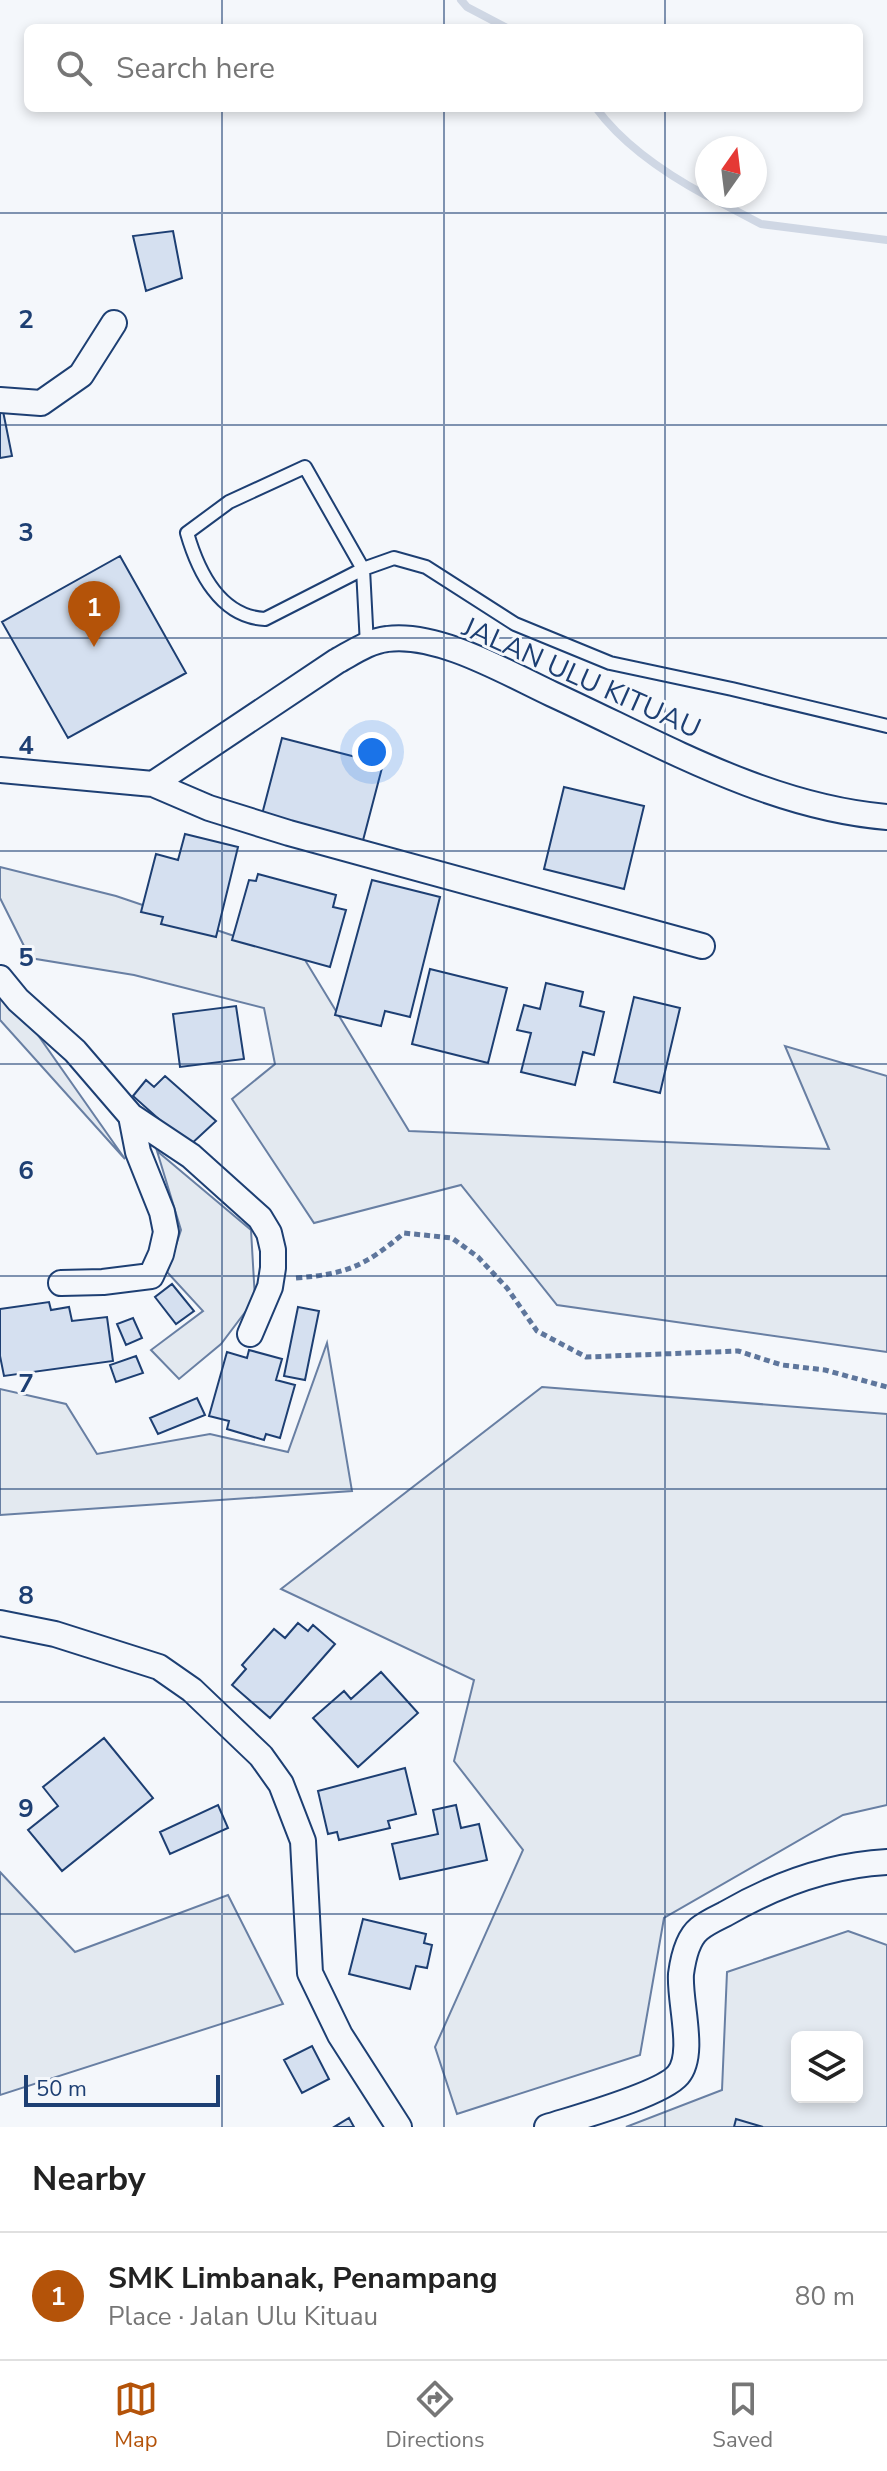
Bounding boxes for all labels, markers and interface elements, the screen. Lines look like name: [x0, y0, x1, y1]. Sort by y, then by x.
search box: [24, 24, 863, 112]
icon: search: [52, 46, 96, 90]
text: Search here: [116, 48, 275, 89]
north arrow: [695, 136, 767, 208]
text: 2: [18, 302, 34, 337]
text: 3: [18, 515, 34, 550]
pin: 1: [68, 581, 120, 647]
street label: JALAN ULU KITUAU: [455, 608, 707, 748]
text: 4: [18, 728, 34, 763]
your location: [352, 732, 392, 772]
text: 5: [18, 940, 34, 975]
text: 6: [18, 1153, 34, 1188]
text: 7: [18, 1366, 34, 1401]
text: 8: [18, 1578, 34, 1613]
text: 9: [18, 1791, 34, 1826]
map controls: [791, 2031, 863, 2103]
button: layers: [791, 2031, 863, 2103]
scale bar: [24, 2071, 220, 2107]
text: 50 m: [36, 2074, 87, 2104]
text: Nearby: [32, 2156, 146, 2202]
text: SMK Limbanak, Penampang: [108, 2258, 498, 2299]
text: 1: [50, 2279, 66, 2314]
text: 80 m: [795, 2279, 855, 2314]
text: Place · Jalan Ulu Kituau: [108, 2299, 378, 2334]
tab: Map: [114, 2377, 158, 2455]
tab: Directions: [386, 2377, 485, 2455]
tab: Saved: [712, 2377, 773, 2455]

